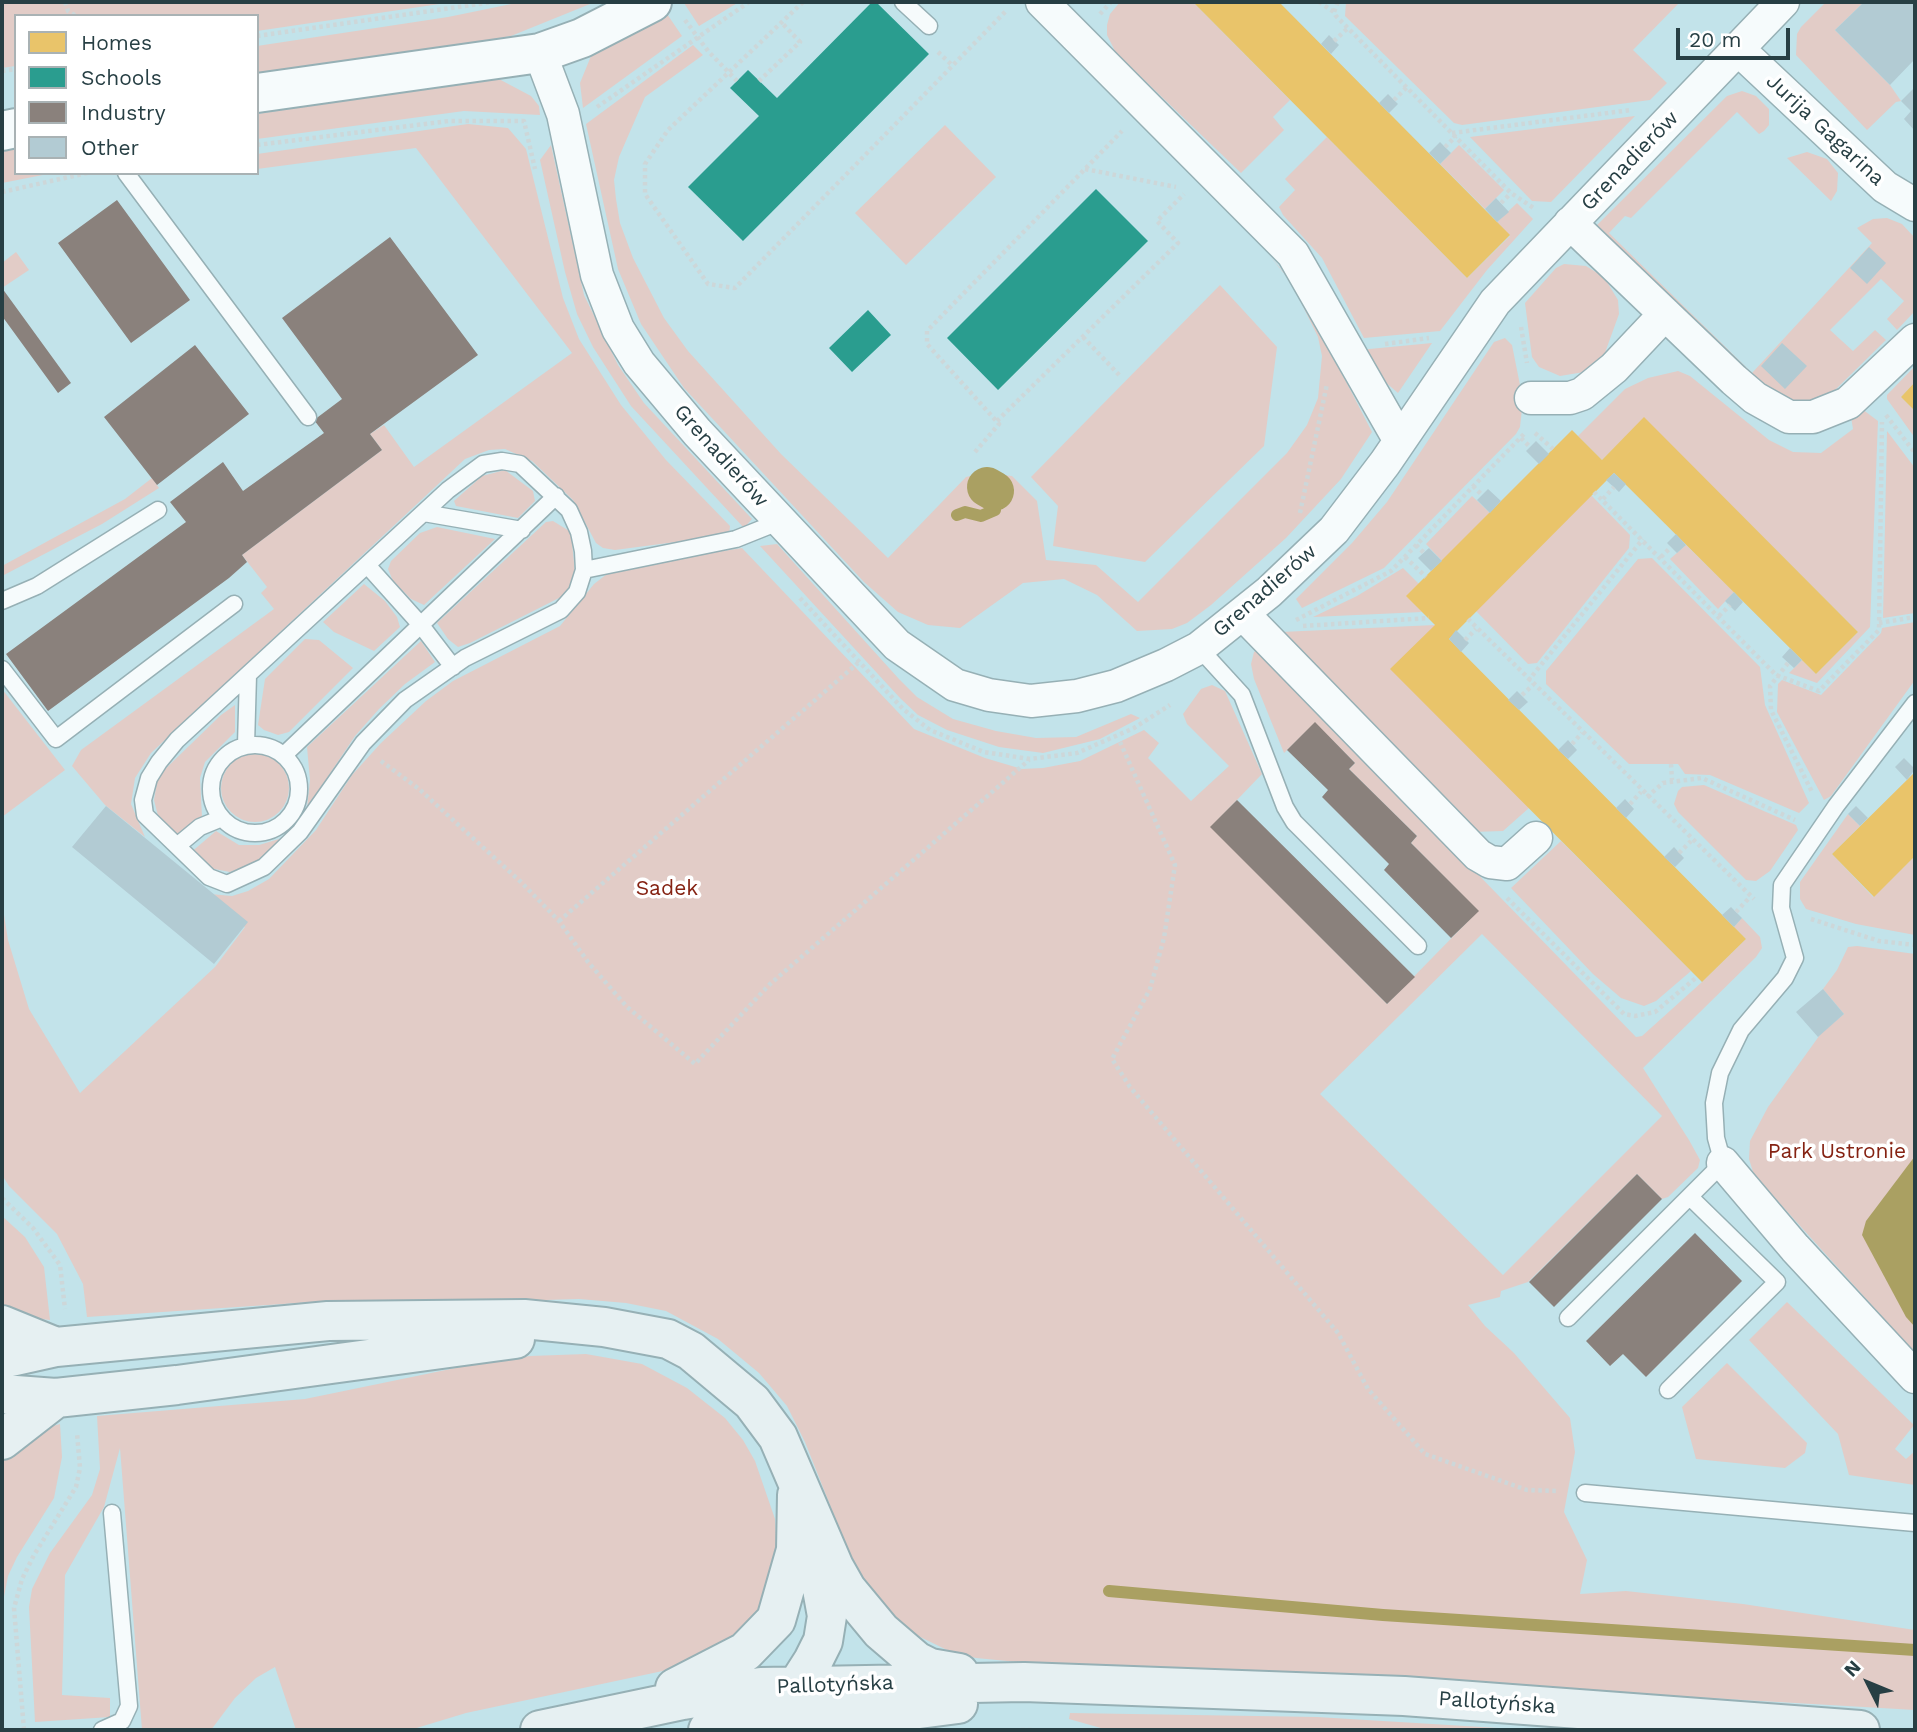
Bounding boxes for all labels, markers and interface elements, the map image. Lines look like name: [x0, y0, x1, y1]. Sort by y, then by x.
legend: [14, 14, 259, 175]
scale bar: [1679, 14, 1793, 58]
text: 20 m: [1689, 27, 1741, 52]
text: Homes: [81, 30, 152, 55]
text: Schools: [81, 65, 162, 90]
street label: Jurija Gagarina: [1761, 69, 1889, 191]
text: Industry: [81, 100, 166, 125]
street label: Grenadierów: [1576, 106, 1684, 216]
text: Other: [81, 135, 139, 160]
street label: Grenadierów: [668, 400, 774, 512]
street label: Grenadierów: [1208, 539, 1322, 643]
park label: Sadek: [636, 876, 698, 902]
park label: Park Ustronie: [1768, 1139, 1906, 1165]
north arrow: [1833, 1648, 1903, 1718]
text: N: [1839, 1655, 1865, 1681]
street label: Pallotyńska: [776, 1670, 894, 1700]
street label: Pallotyńska: [1438, 1686, 1556, 1720]

